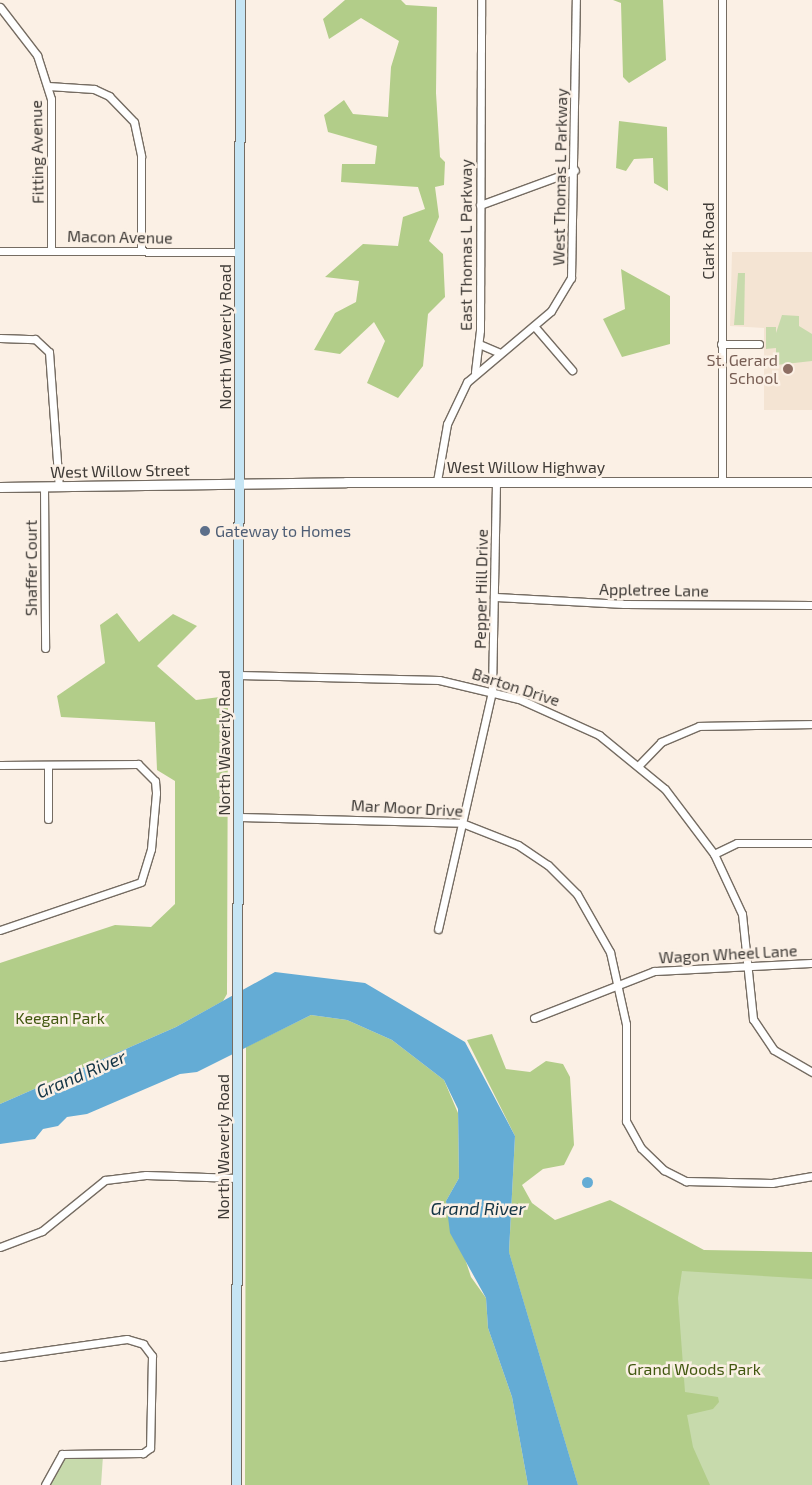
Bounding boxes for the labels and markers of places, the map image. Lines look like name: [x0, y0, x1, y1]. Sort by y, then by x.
place label: St. Gerard School: [707, 350, 778, 388]
marker: St. Gerard School: [782, 363, 794, 375]
place label: Gateway to Homes: [215, 521, 352, 541]
marker: Gateway to Homes: [199, 525, 211, 537]

